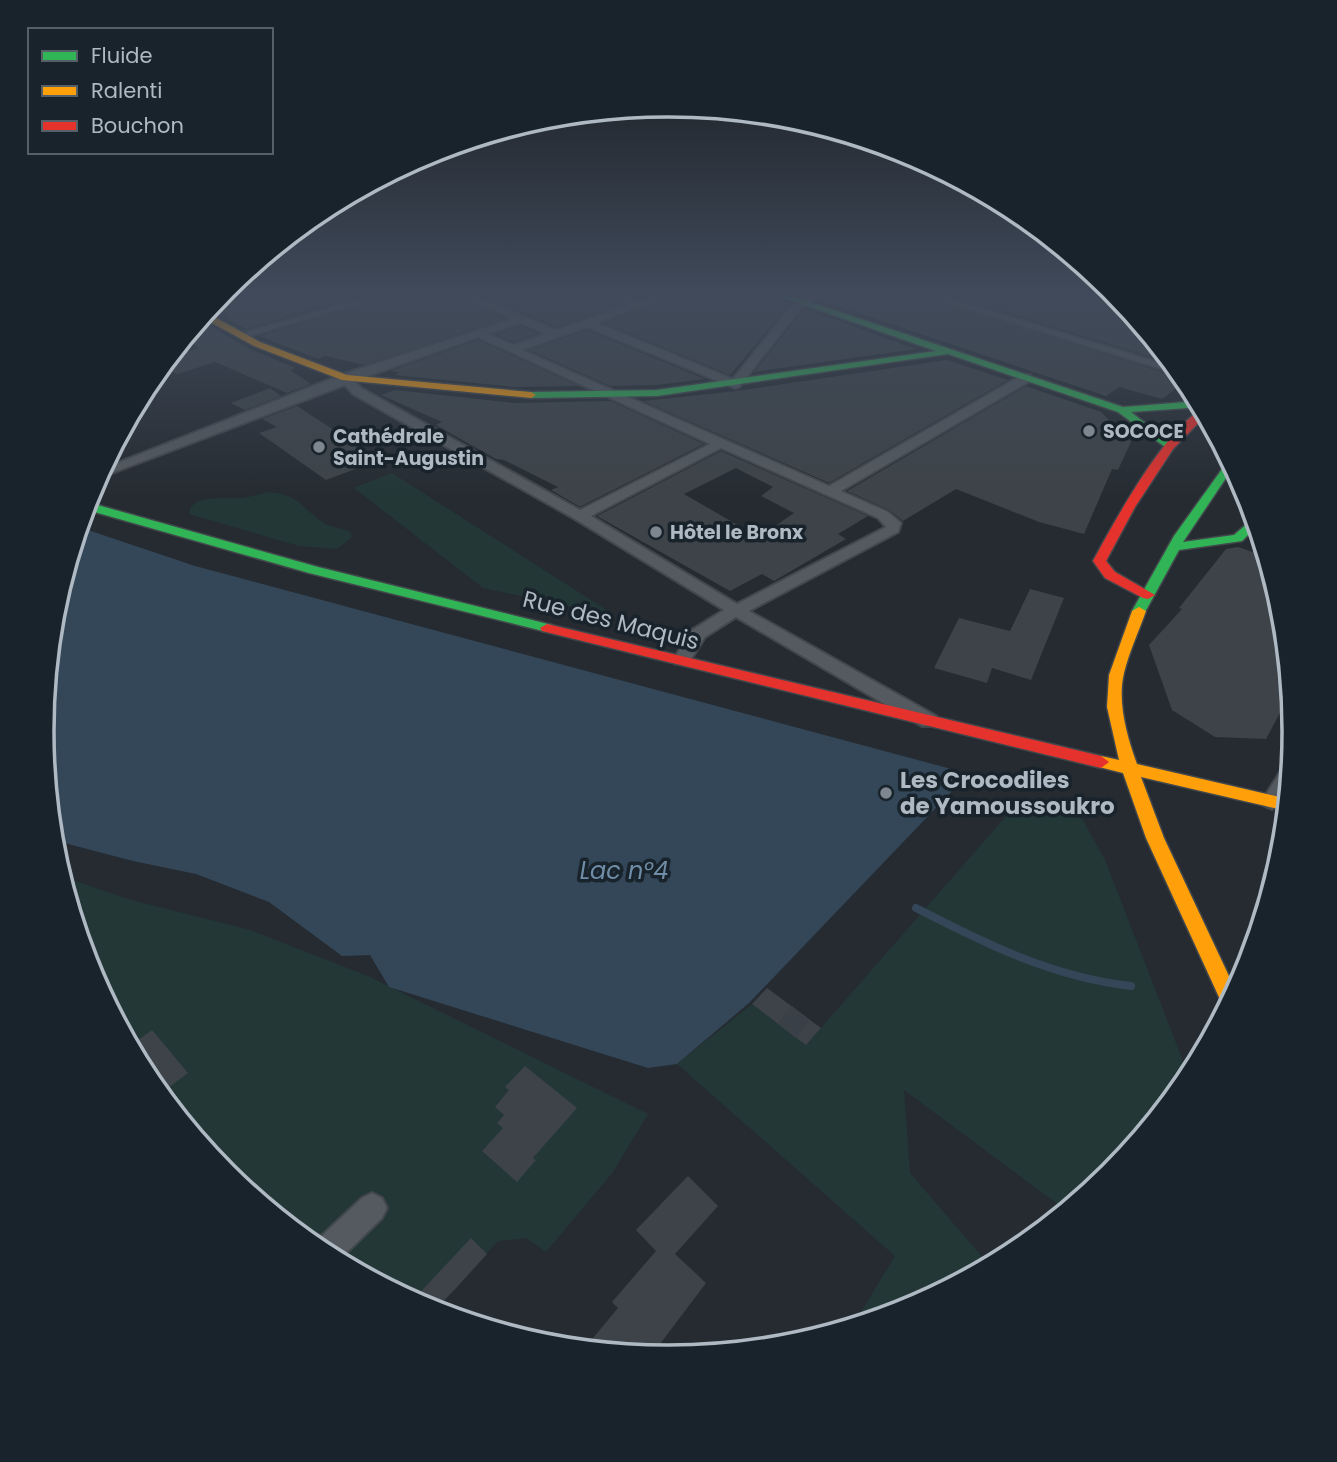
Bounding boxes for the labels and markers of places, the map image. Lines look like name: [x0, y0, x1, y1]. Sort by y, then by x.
place label: SOCOCE: [1103, 418, 1184, 445]
place label: Cathédrale Saint-Augustin: [333, 423, 484, 472]
marker: SOCOCE: [1081, 423, 1097, 439]
marker: Cathédrale Saint-Augustin: [311, 439, 327, 455]
place label: Hôtel le Bronx: [670, 519, 804, 546]
marker: Hôtel le Bronx: [648, 524, 664, 540]
place label: Les Crocodiles de Yamoussoukro: [900, 764, 1115, 822]
marker: Les Crocodiles de Yamoussoukro: [878, 785, 894, 801]

